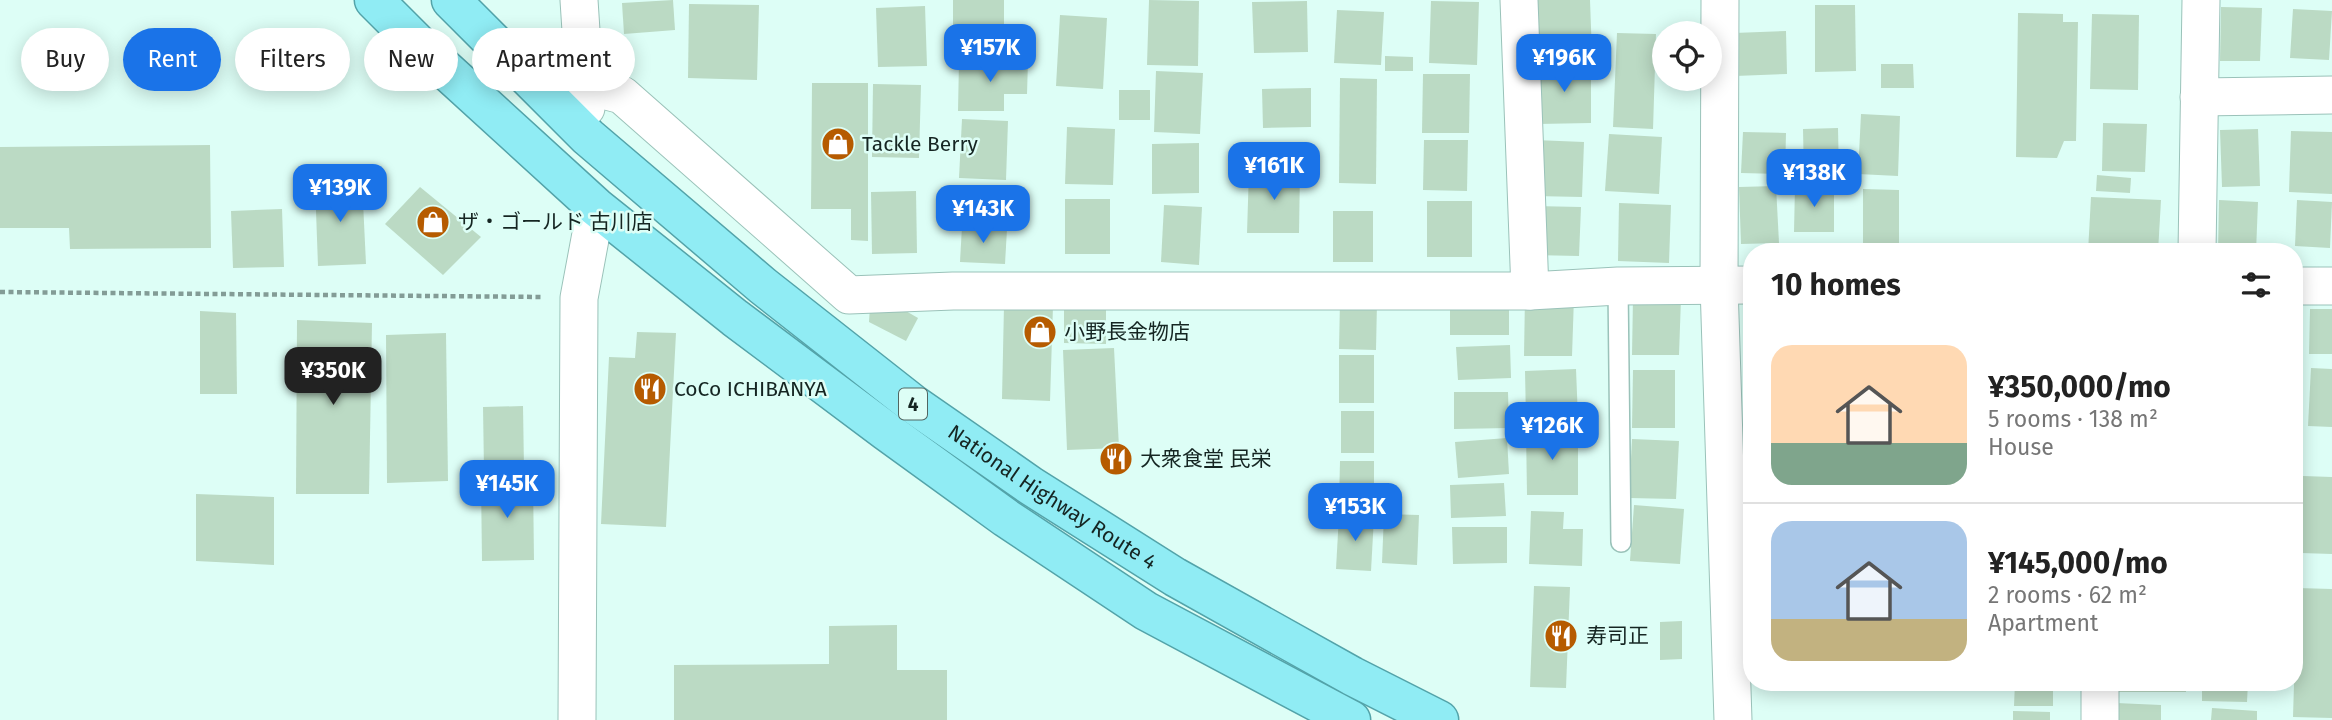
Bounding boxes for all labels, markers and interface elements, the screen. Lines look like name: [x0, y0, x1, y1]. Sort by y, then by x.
map controls: [1652, 21, 1722, 91]
button: locate: [1652, 21, 1722, 91]
pin: ¥157K: [941, 24, 1039, 84]
chip: Buy: [21, 28, 109, 91]
chip: Rent: [123, 28, 221, 91]
chip: Filters: [235, 28, 350, 91]
chip: New: [364, 28, 458, 91]
chip: Apartment: [472, 28, 635, 91]
text: ¥157K: [960, 33, 1020, 61]
pin: ¥196K: [1515, 34, 1613, 94]
text: ¥196K: [1532, 43, 1596, 71]
shop icon: Tackle Berry: [819, 125, 857, 163]
place label: Tackle Berry: [862, 131, 979, 157]
pin: ¥161K: [1225, 142, 1323, 202]
pin: ¥138K: [1765, 150, 1863, 209]
text: ¥161K: [1244, 151, 1304, 179]
text: ¥138K: [1783, 158, 1845, 186]
pin: ¥139K: [291, 164, 389, 224]
text: ¥139K: [309, 173, 371, 201]
pin: ¥143K: [934, 186, 1032, 245]
text: ¥143K: [952, 194, 1014, 222]
shop icon: ザ・ゴールド 古川店: [414, 203, 452, 241]
place label: ザ・ゴールド 古川店: [458, 209, 653, 235]
icon: filters: [2237, 266, 2275, 304]
text: 10 homes: [1771, 267, 1901, 303]
shop icon: 小野長金物店: [1021, 313, 1059, 351]
place label: 小野長金物店: [1064, 319, 1190, 345]
pin: ¥350K: [284, 348, 382, 407]
text: ¥350K: [300, 356, 366, 384]
text: ¥350,000/mo: [1988, 369, 2171, 405]
restaurant icon: CoCo ICHIBANYA: [631, 370, 669, 408]
icon: home: [1827, 373, 1911, 457]
place label: CoCo ICHIBANYA: [674, 376, 827, 402]
road number: 4: [899, 388, 927, 420]
pin: ¥126K: [1503, 402, 1601, 462]
text: 5 rooms · 138 m²: [1988, 405, 2158, 433]
text: ¥126K: [1521, 411, 1583, 439]
street label: National Highway Route 4: [943, 419, 1161, 575]
text: House: [1988, 433, 2054, 461]
restaurant icon: 大衆食堂 民栄: [1097, 440, 1135, 478]
place label: 大衆食堂 民栄: [1140, 446, 1272, 472]
pin: ¥145K: [458, 461, 556, 520]
text: ¥145K: [476, 469, 538, 497]
pin: ¥153K: [1306, 484, 1404, 543]
text: ¥153K: [1324, 492, 1386, 520]
text: ¥145,000/mo: [1988, 545, 2168, 581]
icon: home: [1827, 549, 1911, 633]
text: 2 rooms · 62 m²: [1988, 581, 2147, 609]
text: Apartment: [1988, 609, 2098, 637]
restaurant icon: 寿司正: [1542, 617, 1580, 655]
place label: 寿司正: [1586, 623, 1649, 649]

